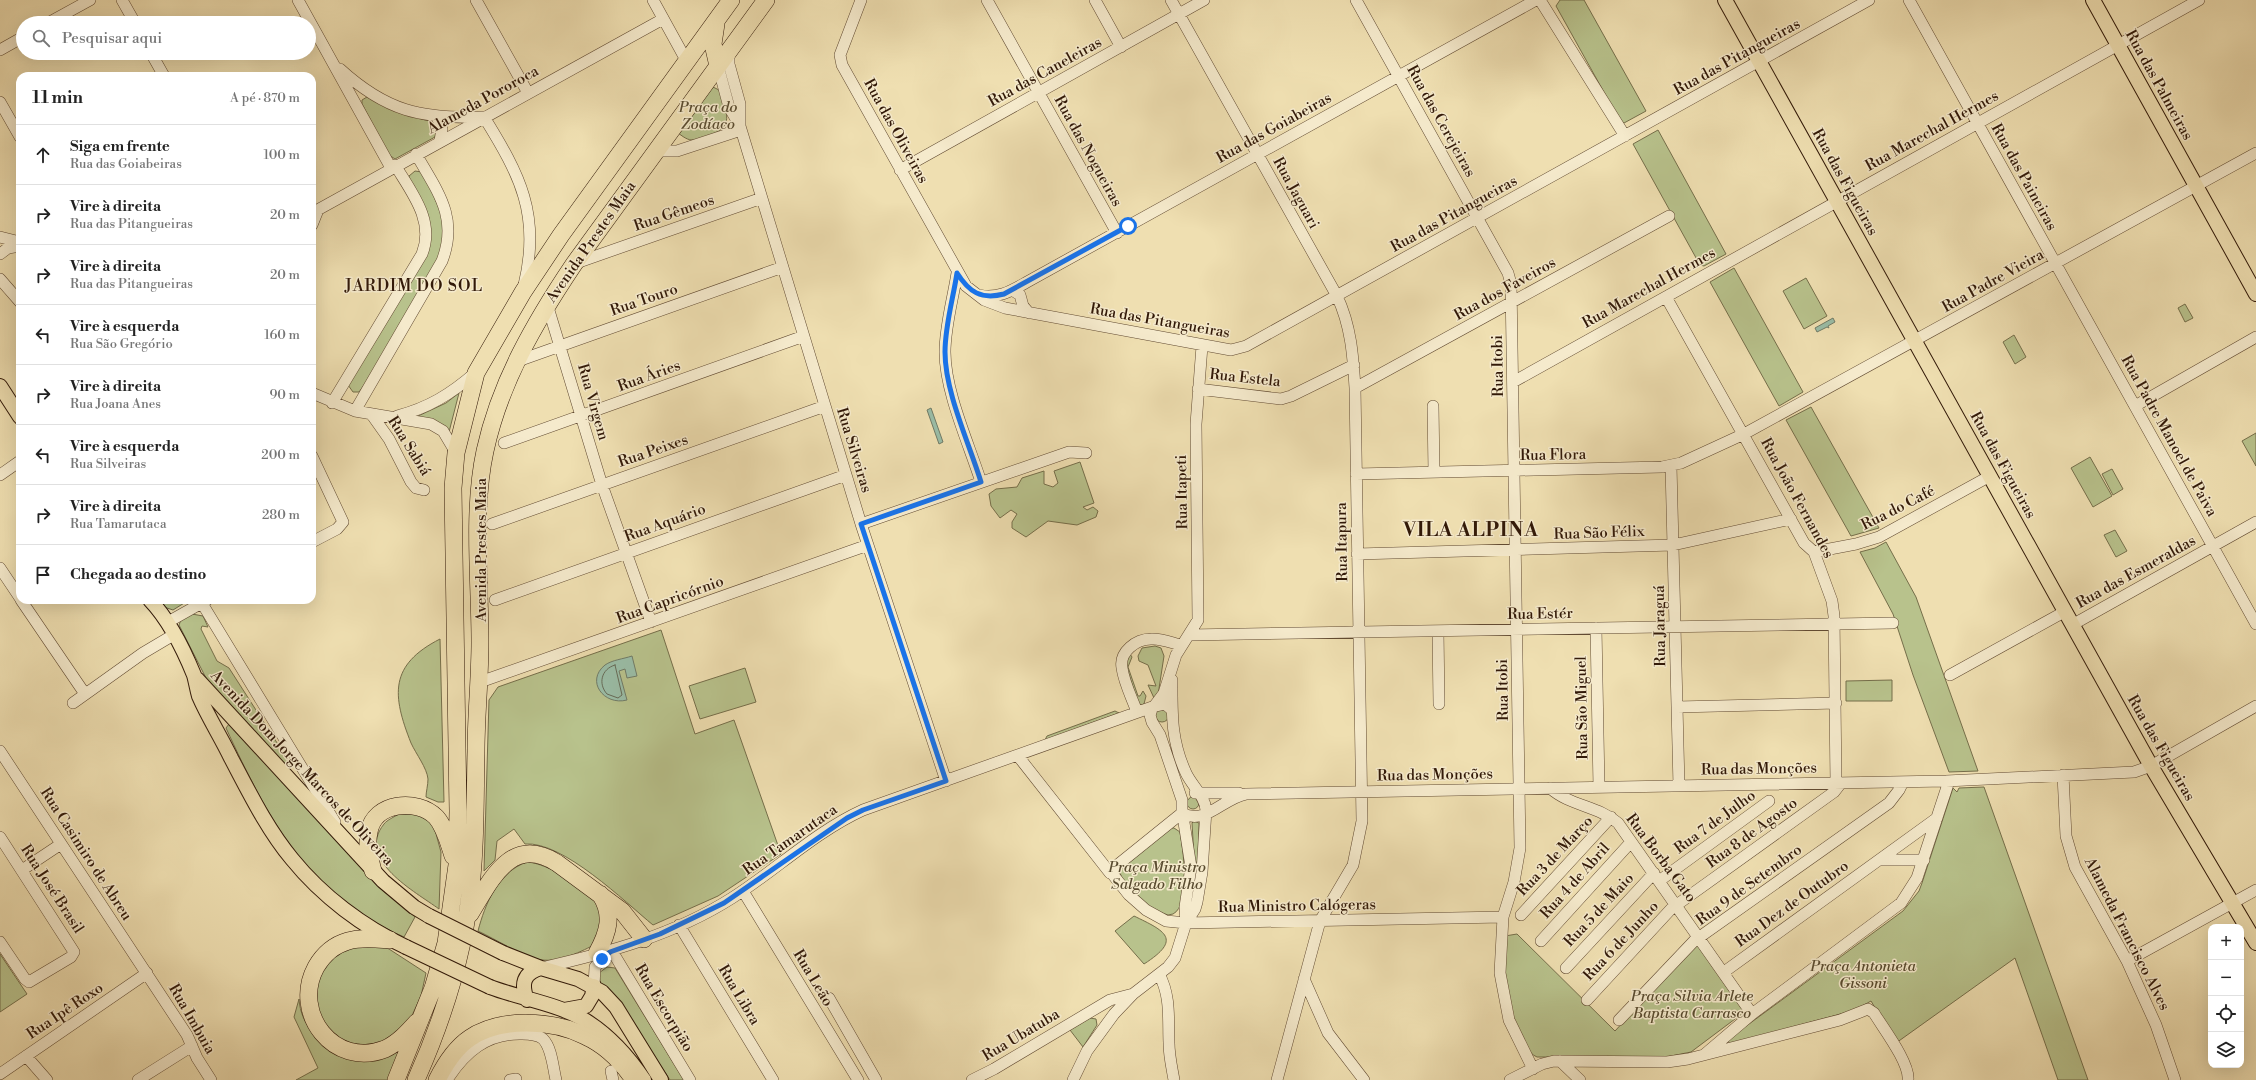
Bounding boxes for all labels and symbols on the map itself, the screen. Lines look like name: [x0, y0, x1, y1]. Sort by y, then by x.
street label: Rua das Pitangueiras: [1670, 14, 1804, 100]
street label: Rua das Palmeiras: [2121, 27, 2197, 143]
street label: Rua das Caneleiras: [985, 33, 1105, 111]
street label: Alameda Pororoca: [423, 61, 542, 139]
street label: Rua das Cerejeiras: [1402, 62, 1480, 180]
street label: Rua das Oliveiras: [859, 75, 933, 187]
street label: Rua Marechal Hermes: [1862, 86, 2002, 176]
street label: Rua das Goiabeiras: [1213, 88, 1335, 168]
street label: Rua das Nogueiras: [1050, 92, 1126, 210]
park label: Praça do Zodíaco: [678, 98, 737, 134]
street label: Rua das Paineiras: [1987, 120, 2061, 234]
street label: Rua das Figueiras: [1808, 125, 1882, 239]
street label: Rua Jaguari: [1268, 154, 1324, 232]
street label: Rua das Pitangueiras: [1387, 171, 1521, 257]
street label: Avenida Prestes Maia: [541, 177, 640, 307]
street label: Rua Gêmeos: [631, 190, 717, 236]
route start: [1119, 217, 1137, 235]
street label: Rua Marechal Hermes: [1579, 243, 1719, 333]
street label: Rua Padre Vieira: [1939, 245, 2048, 317]
street label: Rua dos Faveiros: [1451, 253, 1559, 325]
district label: JARDIM DO SOL: [344, 276, 483, 296]
street label: Rua Touro: [608, 280, 680, 320]
street label: Rua das Pitangueiras: [1088, 299, 1232, 343]
street label: Rua Itobi: [1488, 335, 1508, 397]
street label: Rua Padre Manoel de Paiva: [2117, 352, 2222, 520]
street label: Rua Áries: [615, 355, 683, 396]
street label: Rua Virgem: [573, 361, 613, 443]
street label: Rua Estela: [1208, 365, 1282, 391]
street label: Rua Silveiras: [832, 405, 876, 495]
street label: Rua das Figueiras: [1966, 408, 2040, 522]
street label: Rua Sabiá: [383, 413, 435, 480]
street label: Rua Peixes: [615, 430, 691, 472]
street label: Rua João Fernandes: [1756, 434, 1838, 562]
street label: Rua Flora: [1520, 445, 1587, 465]
street label: Rua Itapeti: [1172, 454, 1192, 530]
street label: Avenida Prestes Maia: [472, 478, 491, 623]
street label: Rua do Café: [1858, 481, 1938, 535]
street label: Rua Aquário: [622, 499, 708, 547]
street label: Rua Itapura: [1332, 502, 1352, 582]
district label: VILA ALPINA: [1402, 518, 1539, 542]
street label: Rua São Félix: [1553, 522, 1645, 544]
street label: Rua das Esmeraldas: [2073, 531, 2199, 613]
street label: Rua Capricórnio: [614, 572, 726, 628]
street label: Rua Jaraguá: [1650, 585, 1670, 667]
street label: Rua Estér: [1507, 604, 1574, 624]
street label: Rua São Miguel: [1572, 655, 1592, 760]
street label: Rua Itobi: [1493, 659, 1513, 721]
street label: Avenida Dom Jorge Marcos de Oliveira: [206, 666, 398, 870]
street label: Rua das Figueiras: [2123, 692, 2199, 804]
street label: Rua das Monções: [1701, 758, 1817, 780]
street label: Rua das Monções: [1377, 764, 1493, 786]
street label: Rua Casimiro de Abreu: [36, 784, 136, 925]
street label: Rua 7 de Julho: [1670, 786, 1760, 858]
street label: Rua 8 de Agosto: [1703, 794, 1801, 872]
street label: Rua Tamarutaca: [739, 800, 841, 880]
street label: Rua Borba Gato: [1621, 810, 1701, 906]
street label: Rua 3 de Março: [1513, 812, 1597, 900]
street label: Rua 4 de Abril: [1536, 839, 1614, 923]
street label: Rua 9 de Setembro: [1692, 840, 1806, 930]
street label: Rua José Brasil: [16, 841, 88, 937]
street label: Alameda Francisco Alves: [2080, 853, 2174, 1014]
street label: Rua Dez de Outubro: [1732, 856, 1852, 952]
park label: Praça Ministro Salgado Filho: [1107, 858, 1206, 894]
street label: Rua 5 de Maio: [1560, 869, 1638, 951]
street label: Rua Ministro Calógeras: [1218, 895, 1376, 917]
street label: Rua 6 de Junho: [1579, 897, 1663, 985]
street label: Rua Leão: [789, 946, 837, 1010]
route end: [593, 950, 611, 968]
park label: Praça Antonieta Gissoni: [1809, 957, 1916, 993]
street label: Rua Escorpião: [630, 961, 698, 1055]
street label: Rua Libra: [714, 961, 765, 1029]
street label: Rua Ipê Roxo: [23, 978, 107, 1044]
street label: Rua Imbuia: [164, 980, 220, 1058]
park label: Praça Silvia Arlete Baptista Carrasco: [1630, 987, 1753, 1023]
street label: Rua Ubatuba: [979, 1004, 1063, 1065]

